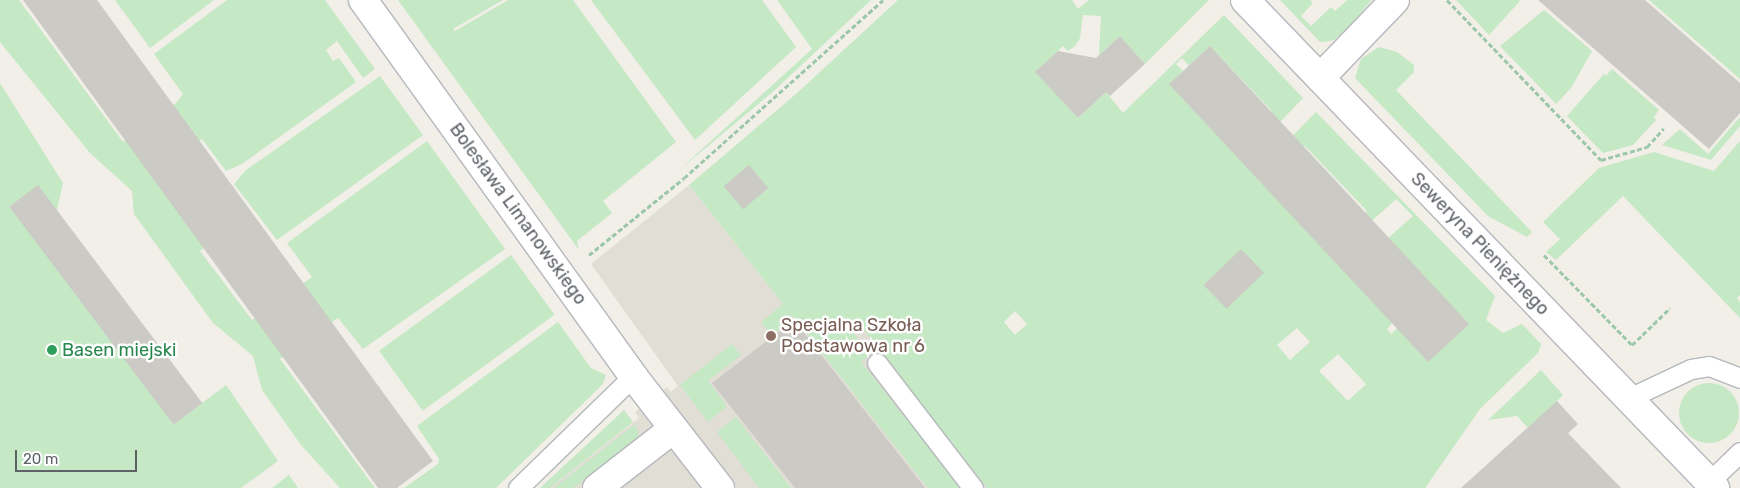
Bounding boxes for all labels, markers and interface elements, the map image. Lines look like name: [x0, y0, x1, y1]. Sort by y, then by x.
street label: Bolesława Limanowskiego: [445, 119, 591, 309]
street label: Seweryna Pieniężnego: [1406, 168, 1554, 320]
place label: Specjalna Szkoła Podstawowa nr 6: [781, 315, 925, 358]
marker: Specjalna Szkoła Podstawowa nr 6: [765, 330, 777, 342]
place label: Basen miejski: [62, 339, 176, 361]
marker: Basen miejski: [46, 344, 58, 356]
scale bar: [18, 440, 140, 472]
text: 20 m: [23, 450, 58, 468]

